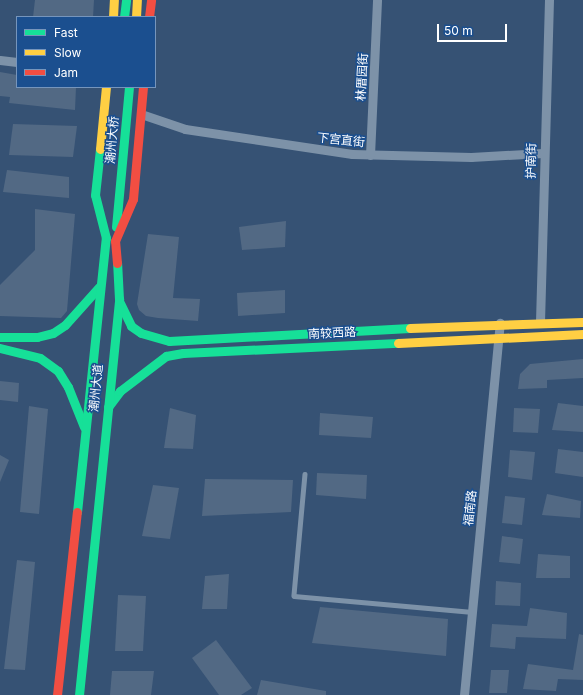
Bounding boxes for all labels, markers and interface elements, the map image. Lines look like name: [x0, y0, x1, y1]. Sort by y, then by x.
legend: [16, 16, 156, 88]
scale bar: [439, 16, 509, 42]
text: 50 m: [444, 23, 473, 38]
text: Fast: [54, 25, 78, 40]
text: Slow: [54, 45, 81, 60]
street label: 林厝园街: [354, 53, 370, 101]
text: Jam: [54, 65, 78, 80]
street label: 潮州大桥: [103, 115, 121, 165]
street label: 下宫直街: [316, 130, 366, 150]
street label: 护南街: [523, 143, 539, 179]
street label: 南较西路: [308, 325, 356, 341]
street label: 潮州大道: [86, 363, 106, 413]
street label: 福南路: [461, 489, 479, 527]

